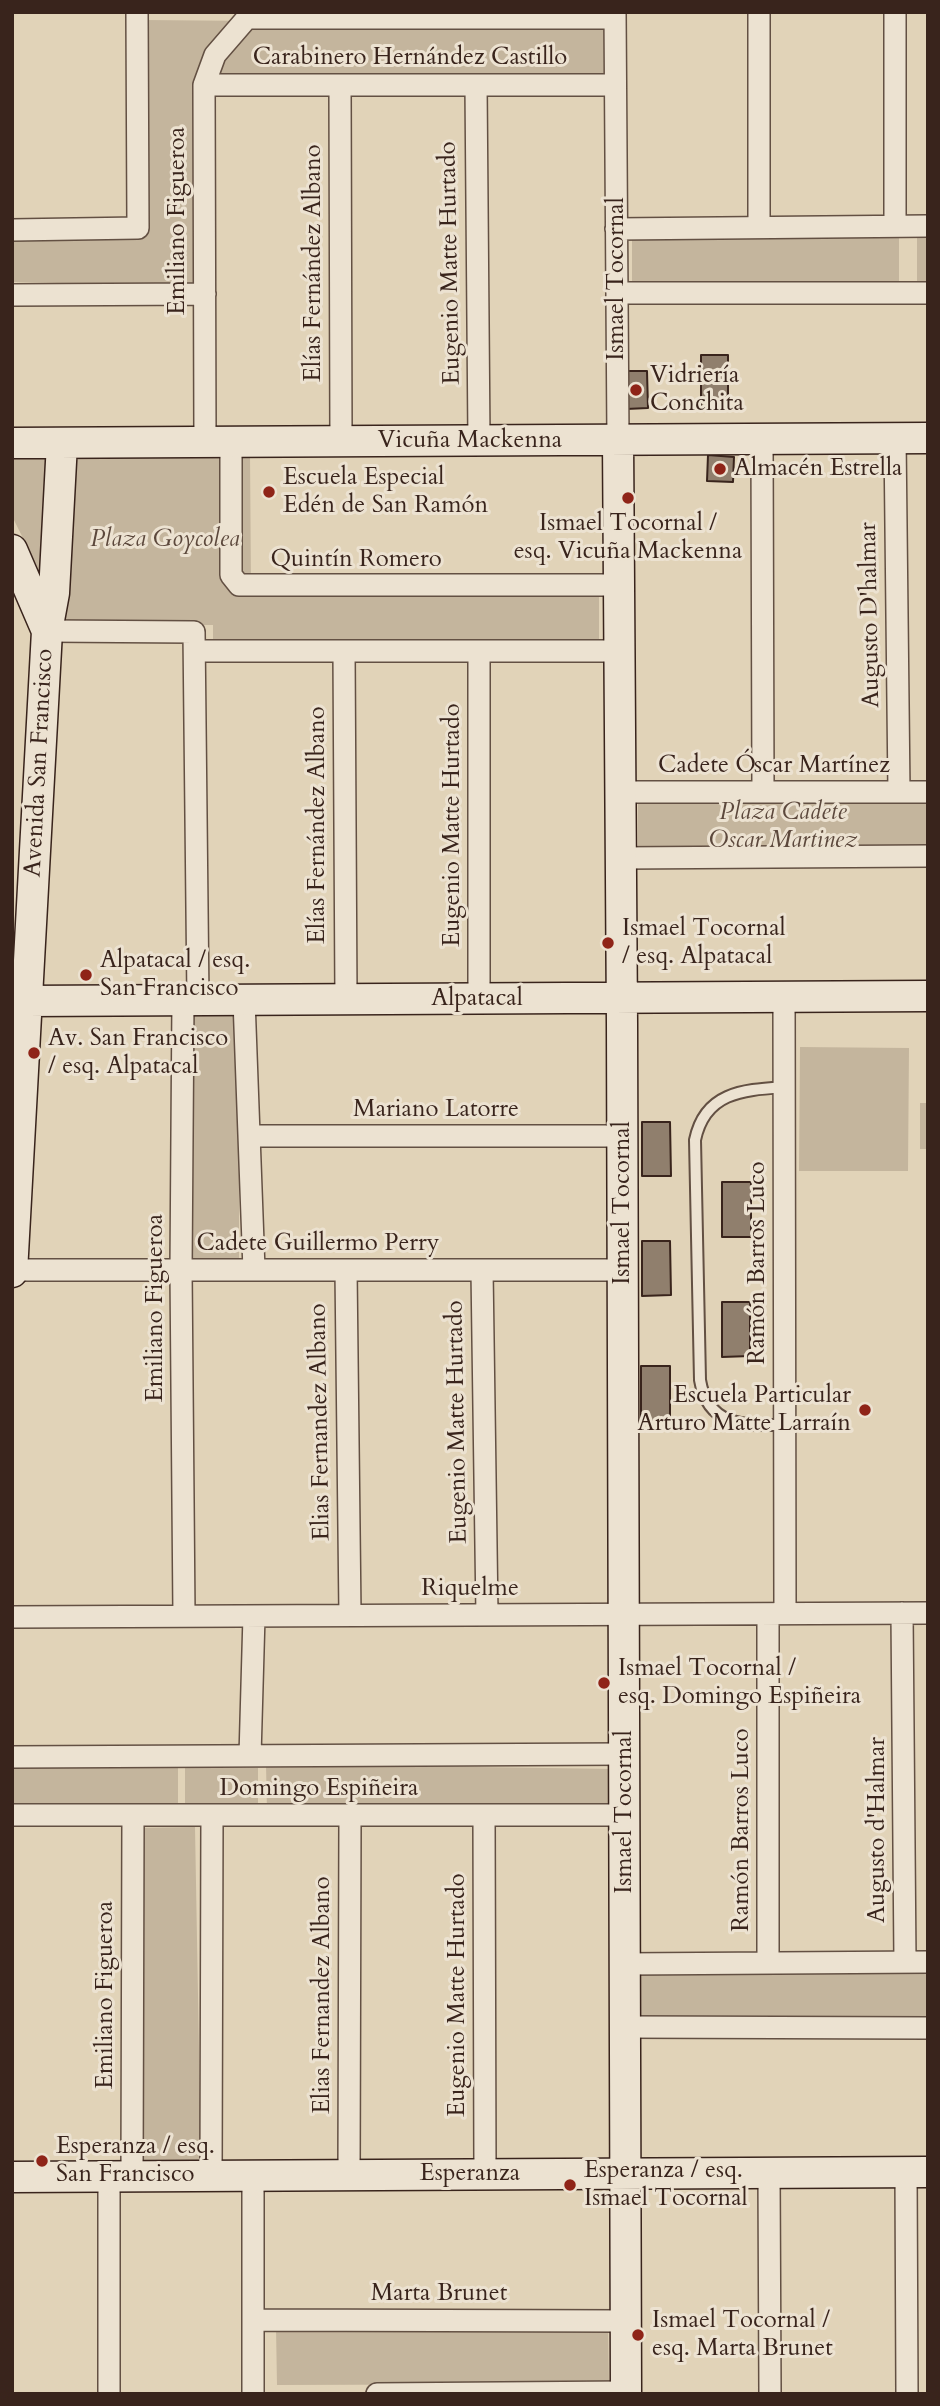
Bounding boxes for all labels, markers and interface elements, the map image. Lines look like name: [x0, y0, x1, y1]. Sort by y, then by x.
street label: Carabinero Hernández Castillo: [253, 44, 567, 72]
street label: Emiliano Figueroa: [164, 127, 192, 315]
street label: Eugenio Matte Hurtado: [434, 141, 468, 385]
street label: Elías Fernández Albano: [300, 144, 328, 382]
street label: Ismael Tocornal: [603, 197, 631, 361]
place label: Vidriería Conchita: [650, 362, 744, 418]
marker: Vidriería Conchita: [628, 382, 644, 398]
street label: Vicuña Mackenna: [378, 427, 562, 455]
place label: Almacén Estrella: [734, 455, 902, 483]
marker: Almacén Estrella: [712, 461, 728, 477]
place label: Escuela Especial Edén de San Ramón: [283, 464, 488, 520]
marker: Escuela Especial Edén de San Ramón: [261, 484, 277, 500]
marker: Ismael Tocornal / esq. Vicuña Mackenna: [620, 490, 636, 506]
place label: Ismael Tocornal / esq. Vicuña Mackenna: [514, 510, 742, 566]
street label: Augusto D'halmar: [855, 522, 887, 708]
park label: Plaza Goycolea: [90, 526, 240, 554]
street label: Quintín Romero: [270, 546, 442, 574]
street label: Avenida San Francisco: [20, 648, 60, 878]
street label: Eugenio Matte Hurtado: [439, 703, 467, 947]
street label: Elías Fernández Albano: [304, 706, 332, 944]
street label: Cadete Óscar Martínez: [658, 752, 890, 780]
park label: Plaza Cadete Oscar Martinez: [709, 799, 857, 855]
place label: Ismael Tocornal / esq. Alpatacal: [622, 915, 786, 971]
marker: Ismael Tocornal / esq. Alpatacal: [600, 935, 616, 951]
place label: Alpatacal / esq. San Francisco: [100, 947, 250, 1003]
marker: Alpatacal / esq. San Francisco: [78, 967, 94, 983]
street label: Alpatacal: [431, 985, 523, 1013]
place label: Av. San Francisco / esq. Alpatacal: [48, 1025, 228, 1081]
marker: Av. San Francisco / esq. Alpatacal: [26, 1045, 42, 1061]
street label: Mariano Latorre: [353, 1096, 519, 1124]
street label: Ismael Tocornal: [609, 1121, 637, 1285]
street label: Ramón Barros Luco: [744, 1161, 772, 1365]
street label: Emiliano Figueroa: [142, 1214, 170, 1402]
street label: Cadete Guillermo Perry: [196, 1230, 440, 1258]
street label: Eugenio Matte Hurtado: [441, 1300, 475, 1544]
street label: Elias Fernandez Albano: [305, 1303, 337, 1541]
place label: Escuela Particular Arturo Matte Larraín: [638, 1382, 851, 1438]
marker: Escuela Particular Arturo Matte Larraín: [857, 1402, 873, 1418]
street label: Riquelme: [421, 1575, 519, 1603]
place label: Ismael Tocornal / esq. Domingo Espiñeira: [618, 1655, 861, 1711]
marker: Ismael Tocornal / esq. Domingo Espiñeira: [596, 1675, 612, 1691]
street label: Ramón Barros Luco: [728, 1728, 756, 1932]
street label: Ismael Tocornal: [611, 1730, 639, 1894]
street label: Augusto d'Halmar: [864, 1737, 892, 1923]
street label: Domingo Espiñeira: [220, 1775, 418, 1803]
street label: Eugenio Matte Hurtado: [444, 1873, 472, 2117]
street label: Elias Fernandez Albano: [309, 1876, 337, 2114]
street label: Emiliano Figueroa: [92, 1901, 120, 2089]
place label: Esperanza / esq. San Francisco: [56, 2133, 215, 2189]
marker: Esperanza / esq. San Francisco: [34, 2153, 50, 2169]
place label: Esperanza / esq. Ismael Tocornal: [584, 2157, 748, 2213]
street label: Esperanza: [420, 2160, 520, 2188]
marker: Esperanza / esq. Ismael Tocornal: [562, 2177, 578, 2193]
street label: Marta Brunet: [371, 2280, 507, 2308]
place label: Ismael Tocornal / esq. Marta Brunet: [652, 2307, 833, 2363]
marker: Ismael Tocornal / esq. Marta Brunet: [630, 2327, 646, 2343]

